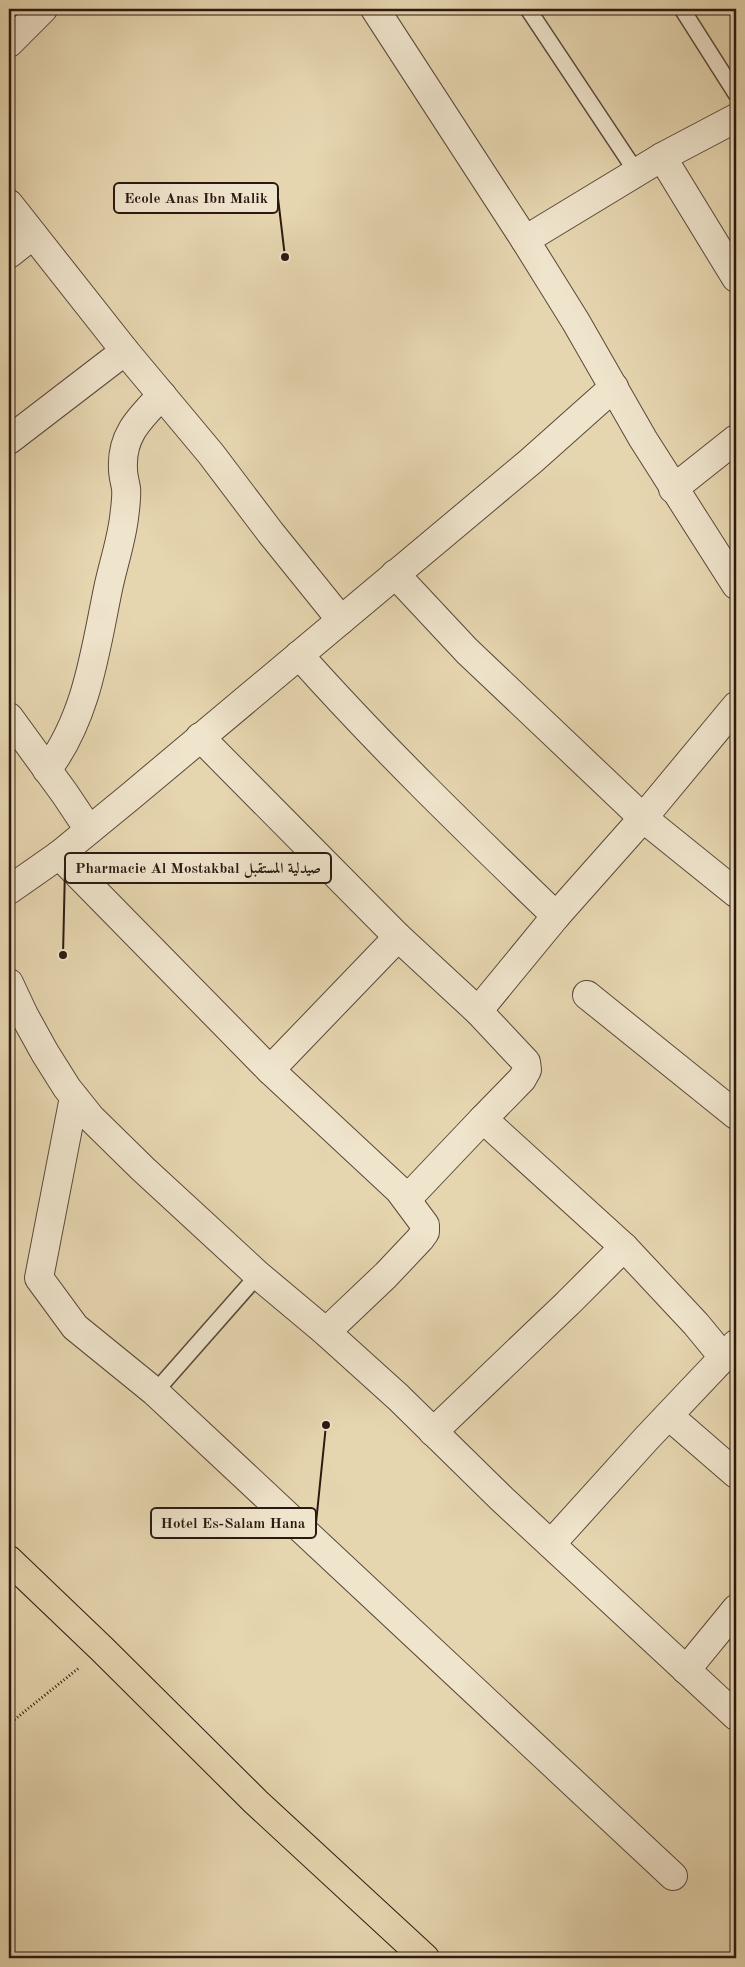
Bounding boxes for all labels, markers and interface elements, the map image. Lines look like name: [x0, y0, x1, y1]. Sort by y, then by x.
callout: Ecole Anas Ibn Malik: [114, 183, 278, 213]
text: Ecole Anas Ibn Malik: [124, 192, 269, 207]
callout: Pharmacie Al Mostakbal صيدلية المستقبل: [65, 853, 331, 883]
text: Pharmacie Al Mostakbal صيدلية المستقبل: [75, 861, 321, 879]
callout: Hotel Es-Salam Hana: [151, 1508, 316, 1538]
text: Hotel Es-Salam Hana: [161, 1517, 306, 1532]

